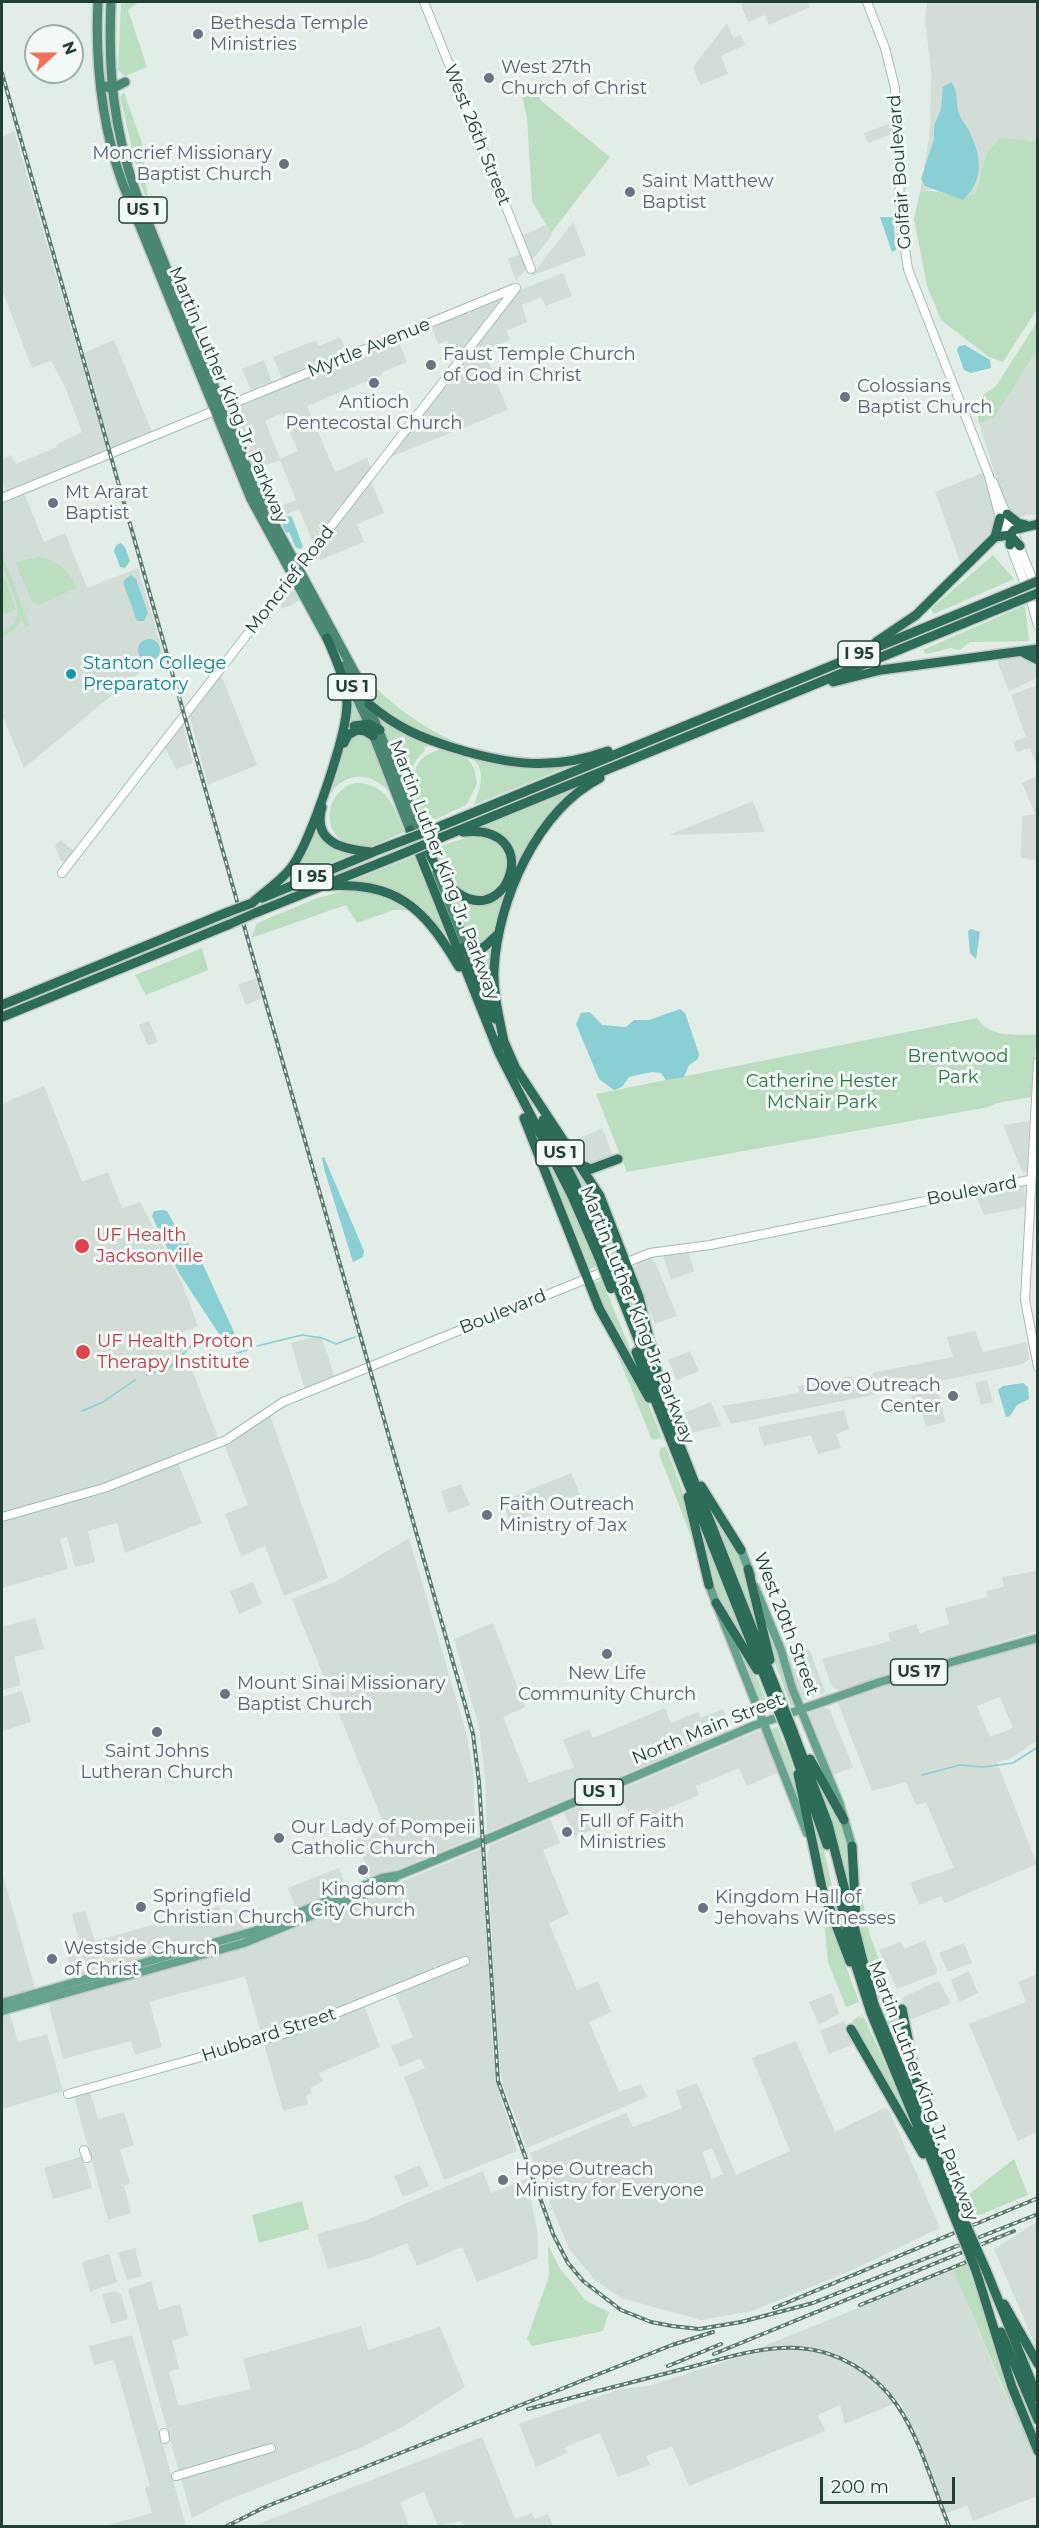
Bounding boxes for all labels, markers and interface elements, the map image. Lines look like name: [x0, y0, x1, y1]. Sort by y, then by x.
place label: Bethesda Temple Ministries: [210, 13, 368, 56]
north arrow: [24, 24, 84, 84]
marker: Bethesda Temple Ministries: [191, 27, 205, 41]
text: N: [58, 39, 81, 58]
place label: West 27th Church of Christ: [501, 57, 647, 100]
street label: West 26th Street: [439, 61, 515, 209]
marker: West 27th Church of Christ: [482, 71, 496, 85]
street label: Golfair Boulevard: [884, 94, 916, 250]
place label: Moncrief Missionary Baptist Church: [92, 143, 272, 186]
marker: Moncrief Missionary Baptist Church: [277, 157, 291, 171]
place label: Saint Matthew Baptist: [642, 171, 774, 213]
marker: Saint Matthew Baptist: [623, 185, 637, 199]
road number: US 1: [119, 197, 167, 223]
street label: Martin Luther King Jr. Parkway: [164, 263, 292, 527]
street label: Myrtle Avenue: [305, 314, 433, 382]
place label: Faust Temple Church of God in Christ: [443, 344, 636, 386]
marker: Faust Temple Church of God in Christ: [424, 358, 438, 372]
marker: Antioch Pentecostal Church: [367, 376, 381, 390]
place label: Colossians Baptist Church: [857, 376, 993, 418]
marker: Colossians Baptist Church: [838, 390, 852, 404]
place label: Antioch Pentecostal Church: [286, 392, 462, 434]
place label: Mt Ararat Baptist: [65, 482, 149, 524]
marker: Mt Ararat Baptist: [46, 496, 60, 510]
street label: Moncrief Road: [241, 522, 339, 638]
road number: I 95: [838, 641, 880, 667]
place label: Stanton College Preparatory: [83, 653, 226, 696]
marker: Stanton College Preparatory: [64, 667, 78, 681]
road number: US 1: [328, 674, 376, 700]
street label: Martin Luther King Jr. Parkway: [384, 737, 504, 1003]
road number: I 95: [291, 864, 333, 890]
park label: Brentwood Park: [907, 1046, 1009, 1088]
park label: Catherine Hester McNair Park: [746, 1071, 898, 1114]
road number: US 1: [536, 1140, 584, 1166]
street label: Boulevard: [925, 1172, 1019, 1210]
street label: Martin Luther King Jr. Parkway: [575, 1183, 699, 1447]
place label: UF Health Jacksonville: [96, 1225, 203, 1268]
marker: UF Health Jacksonville: [73, 1237, 91, 1255]
street label: Boulevard: [456, 1285, 550, 1339]
place label: UF Health Proton Therapy Institute: [97, 1331, 253, 1374]
marker: UF Health Proton Therapy Institute: [74, 1343, 92, 1361]
place label: Dove Outreach Center: [805, 1375, 941, 1418]
marker: Dove Outreach Center: [946, 1389, 960, 1403]
place label: Faith Outreach Ministry of Jax: [499, 1494, 634, 1537]
marker: Faith Outreach Ministry of Jax: [480, 1508, 494, 1522]
street label: West 20th Street: [749, 1549, 823, 1699]
marker: New Life Community Church: [600, 1647, 614, 1661]
road number: US 17: [890, 1659, 948, 1685]
place label: New Life Community Church: [518, 1663, 696, 1706]
place label: Mount Sinai Missionary Baptist Church: [237, 1673, 445, 1716]
marker: Mount Sinai Missionary Baptist Church: [218, 1687, 232, 1701]
street label: North Main Street: [629, 1689, 787, 1769]
marker: Saint Johns Lutheran Church: [150, 1725, 164, 1739]
place label: Saint Johns Lutheran Church: [80, 1741, 234, 1784]
road number: US 1: [575, 1779, 623, 1805]
place label: Full of Faith Ministries: [579, 1811, 684, 1854]
place label: Our Lady of Pompeii Catholic Church: [291, 1817, 476, 1860]
marker: Full of Faith Ministries: [560, 1825, 574, 1839]
marker: Our Lady of Pompeii Catholic Church: [272, 1831, 286, 1845]
marker: Kingdom City Church: [356, 1863, 370, 1877]
place label: Kingdom City Church: [311, 1879, 415, 1922]
place label: Springfield Christian Church: [153, 1886, 304, 1928]
place label: Kingdom Hall of Jehovahs Witnesses: [715, 1887, 896, 1930]
marker: Springfield Christian Church: [134, 1900, 148, 1914]
marker: Kingdom Hall of Jehovahs Witnesses: [696, 1901, 710, 1915]
place label: Westside Church of Christ: [64, 1938, 218, 1980]
marker: Westside Church of Christ: [45, 1952, 59, 1966]
street label: Martin Luther King Jr. Parkway: [863, 1958, 983, 2224]
street label: Hubbard Street: [199, 2003, 339, 2067]
place label: Hope Outreach Ministry for Everyone: [515, 2159, 704, 2202]
marker: Hope Outreach Ministry for Everyone: [496, 2173, 510, 2187]
scale bar: [823, 2465, 958, 2503]
text: 200 m: [831, 2476, 889, 2498]

